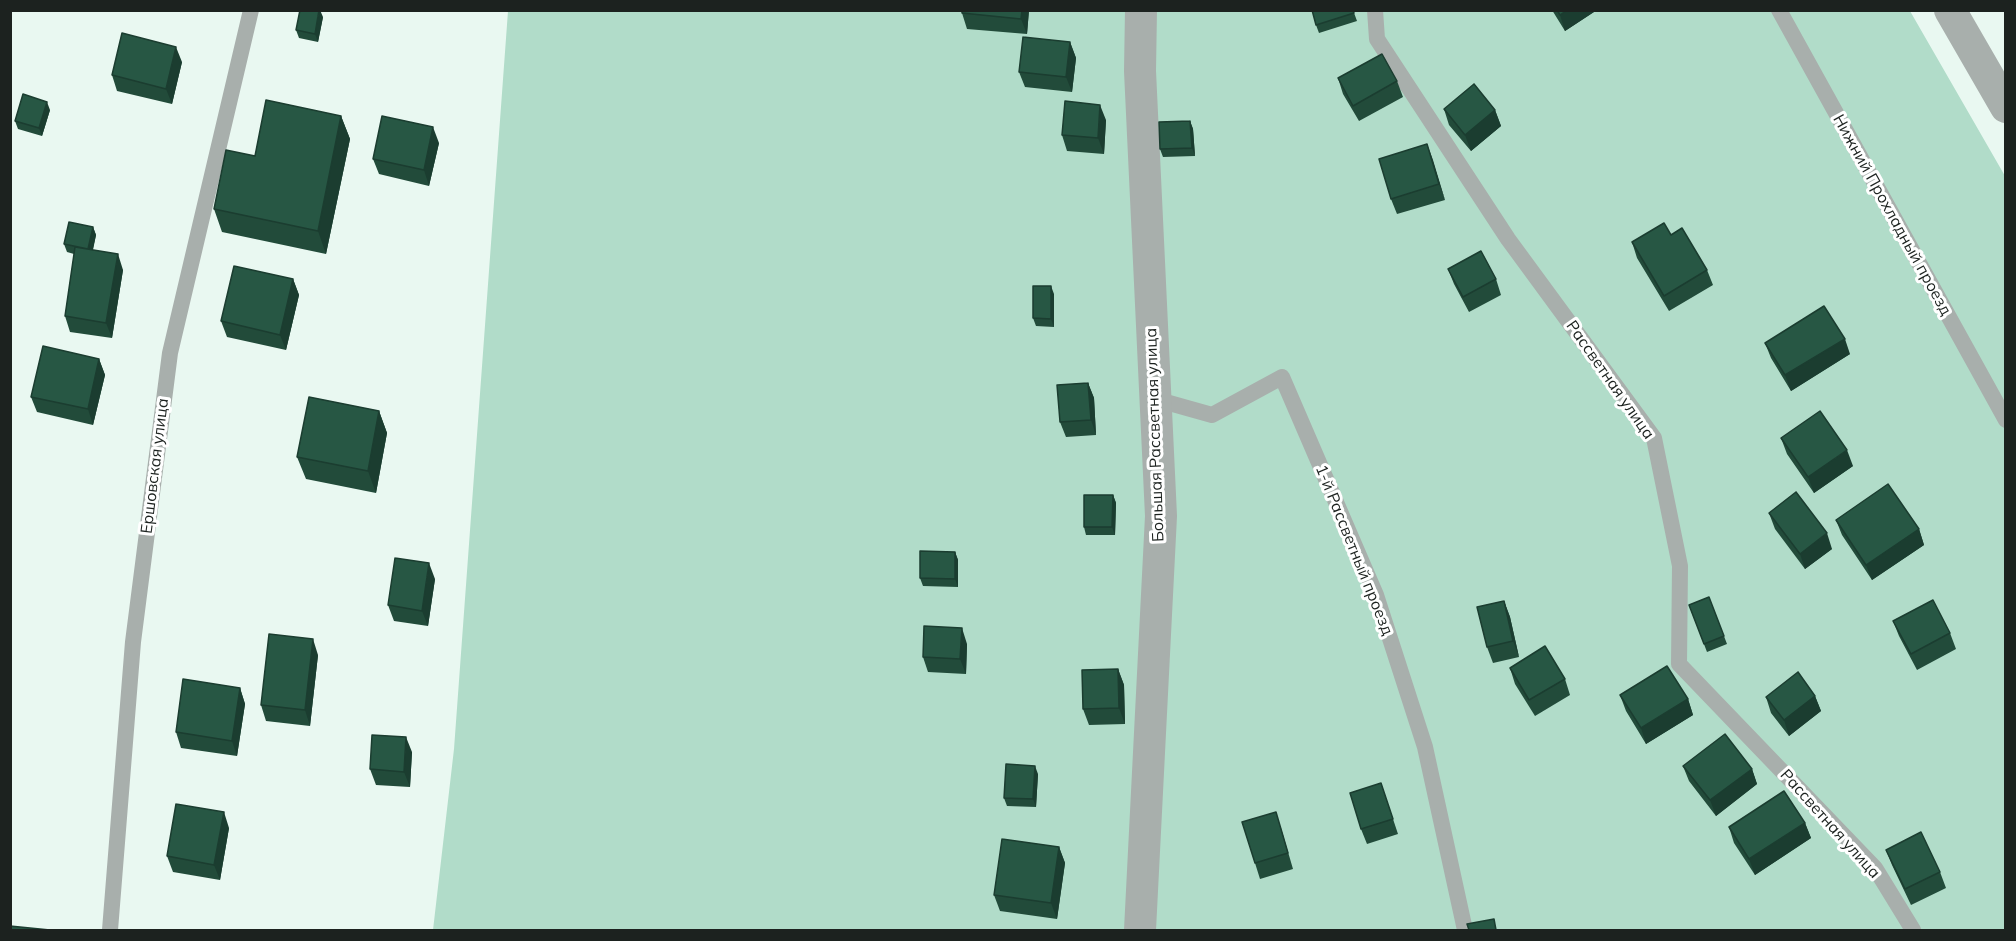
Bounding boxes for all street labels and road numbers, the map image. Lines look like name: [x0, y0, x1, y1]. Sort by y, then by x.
street label: Нижний Прохладный проезд: [1829, 111, 1955, 319]
street label: Рассветная улица: [1562, 317, 1658, 443]
street label: Большая Рассветная улица: [1142, 328, 1168, 542]
street label: Ершовская улица: [137, 397, 173, 535]
street label: 1-й Рассветный проезд: [1311, 462, 1397, 638]
street label: Рассветная улица: [1776, 766, 1884, 882]

